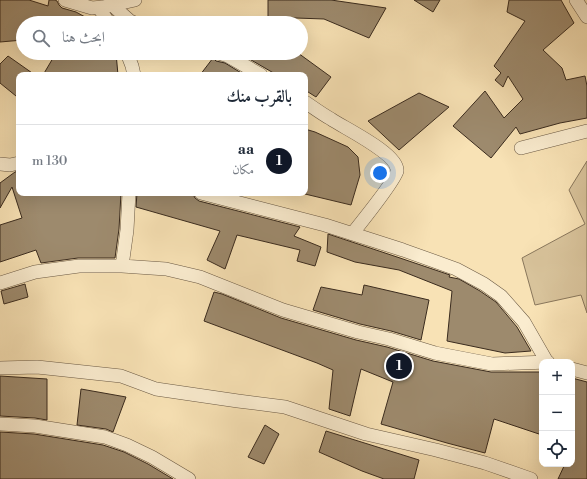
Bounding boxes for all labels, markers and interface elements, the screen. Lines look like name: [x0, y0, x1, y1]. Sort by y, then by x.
search box: [16, 16, 308, 60]
icon: search: [30, 27, 52, 49]
text: ابحث هنا: [62, 28, 105, 47]
text: بالقرب منك: [226, 86, 292, 108]
text: aa: [238, 140, 254, 159]
text: 130 m: [32, 153, 67, 169]
text: 1: [276, 153, 282, 169]
text: مكان: [232, 162, 254, 178]
your location: [370, 163, 390, 183]
pin: 1: [386, 351, 412, 381]
map controls: [539, 359, 575, 467]
button: +: [539, 359, 575, 395]
button: −: [539, 395, 575, 431]
button: locate: [539, 431, 575, 467]

